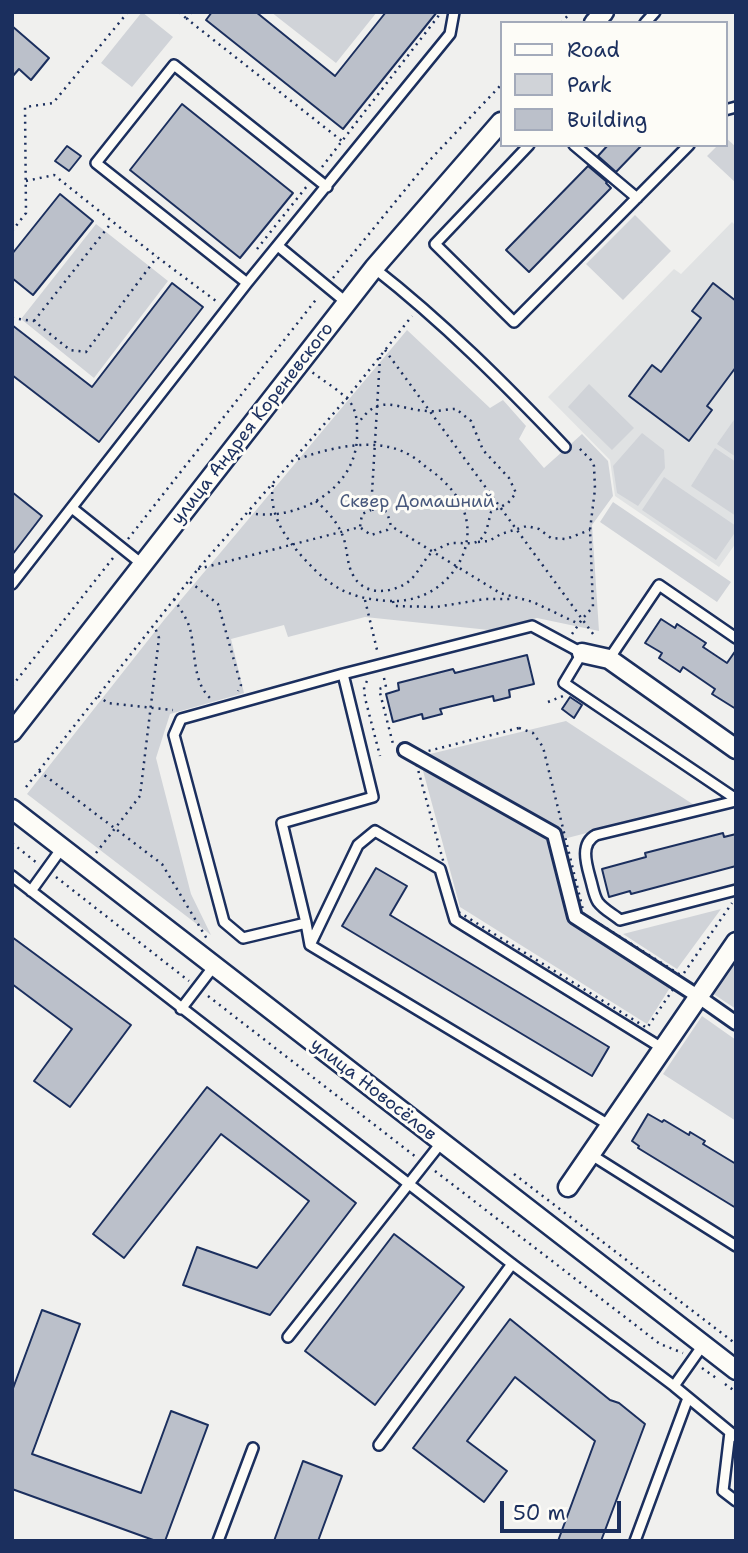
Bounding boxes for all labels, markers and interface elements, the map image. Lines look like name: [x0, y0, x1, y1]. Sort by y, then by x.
legend: [500, 21, 727, 147]
text: Road: [567, 36, 620, 64]
text: Park: [567, 71, 612, 99]
text: Building: [567, 106, 647, 134]
street label: улица Андрея Кореневского: [167, 319, 339, 529]
park label: Сквер Домашний: [340, 491, 494, 513]
street label: улица Новосёлов: [306, 1034, 440, 1146]
scale bar: [503, 1486, 624, 1530]
text: 50 m: [513, 1499, 566, 1527]

